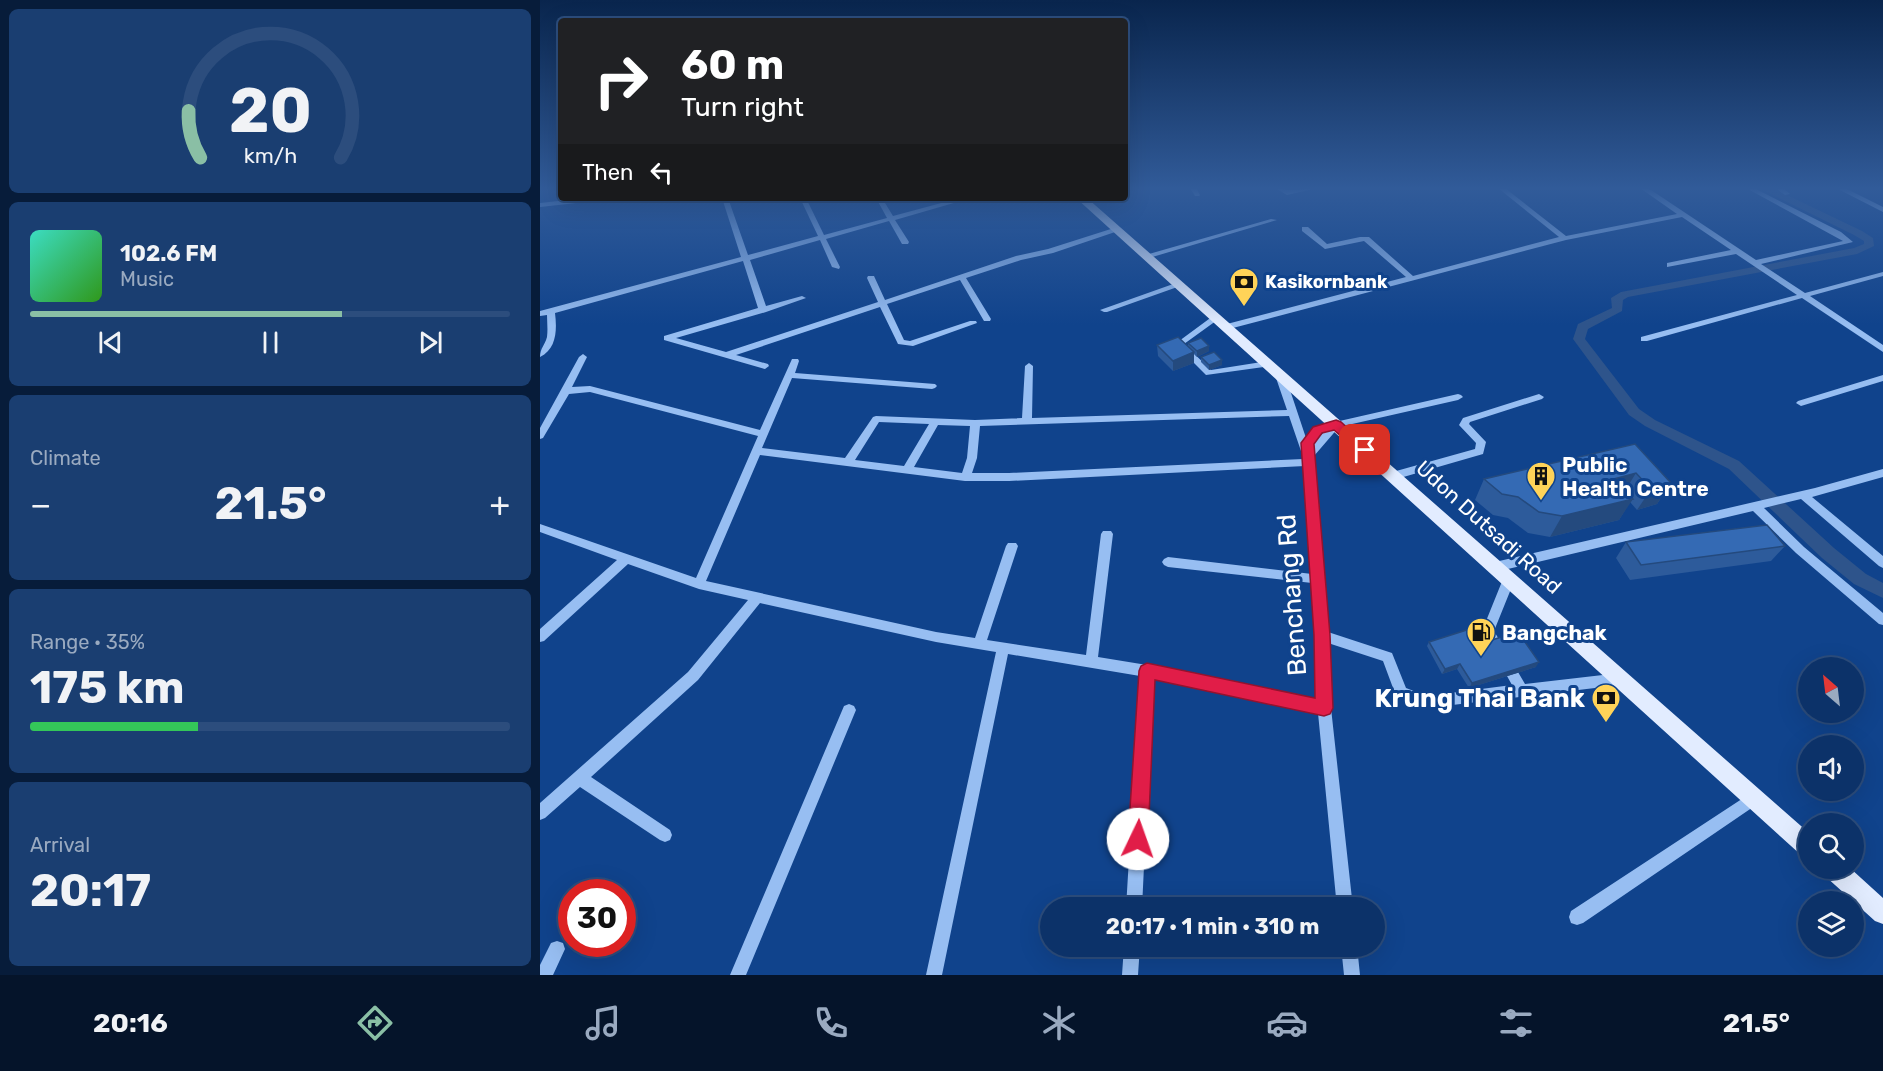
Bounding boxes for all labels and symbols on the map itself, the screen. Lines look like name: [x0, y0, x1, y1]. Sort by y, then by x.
bank icon: Kasikornbank: [1228, 266, 1260, 308]
place label: Kasikornbank: [1265, 271, 1388, 293]
pin: [1339, 424, 1390, 475]
place label: Public Health Centre: [1562, 452, 1709, 501]
street label: Udon Dutsadi Road: [1411, 455, 1567, 599]
building icon: Public Health Centre: [1525, 460, 1557, 502]
street label: Benchang Rd: [1271, 513, 1313, 677]
fuel station icon: Bangchak: [1465, 616, 1497, 658]
place label: Bangchak: [1502, 620, 1607, 645]
north arrow: [1798, 657, 1864, 723]
bank icon: Krung Thai Bank: [1590, 682, 1622, 724]
place label: Krung Thai Bank: [1374, 683, 1586, 714]
position arrow: [1106, 807, 1170, 871]
speed limit sign: 30: [558, 879, 636, 957]

